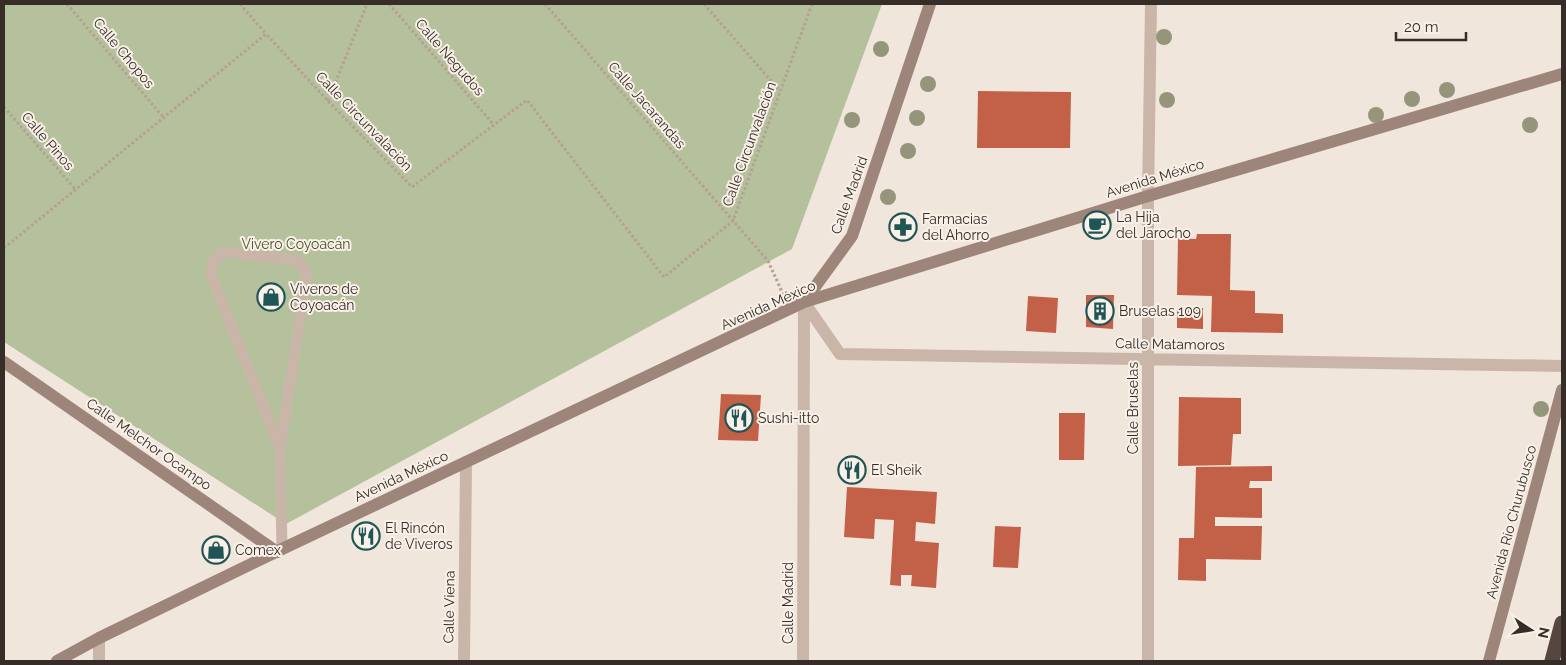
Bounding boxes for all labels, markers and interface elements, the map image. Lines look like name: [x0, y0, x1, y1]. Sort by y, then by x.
scale bar: [1396, 10, 1466, 42]
street label: Calle Chopos: [90, 15, 158, 91]
street label: Calle Negudos: [412, 15, 488, 99]
text: 20 m: [1404, 18, 1439, 36]
street label: Calle Jacarandas: [605, 58, 689, 152]
street label: Calle Circunvalación: [313, 68, 415, 174]
street label: Calle Circunvalación: [719, 79, 779, 209]
street label: Calle Pinos: [18, 109, 78, 173]
street label: Calle Madrid: [827, 154, 871, 236]
street label: Avenida México: [1104, 155, 1206, 201]
place label: La Hija del Jarocho: [1116, 209, 1191, 241]
cafe icon: La Hija del Jarocho: [1082, 210, 1112, 240]
place label: Farmacias del Ahorro: [922, 211, 989, 243]
pharmacy icon: Farmacias del Ahorro: [888, 212, 918, 242]
park label: Vivero Coyoacán: [241, 236, 351, 252]
street label: Avenida México: [718, 277, 818, 333]
place label: Viveros de Coyoacán: [290, 281, 358, 313]
shop icon: Viveros de Coyoacán: [256, 282, 286, 312]
building icon: Bruselas 109: [1085, 296, 1115, 326]
place label: Bruselas 109: [1119, 303, 1201, 319]
street label: Calle Matamoros: [1115, 335, 1225, 353]
street label: Calle Bruselas: [1125, 362, 1141, 454]
street label: Calle Melchor Ocampo: [83, 395, 215, 493]
restaurant icon: Sushi-itto: [724, 403, 754, 433]
place label: Sushi-itto: [758, 410, 819, 426]
street label: Avenida Río Churubusco: [1483, 443, 1539, 601]
street label: Avenida México: [352, 447, 450, 505]
restaurant icon: El Sheik: [837, 455, 867, 485]
place label: El Sheik: [871, 462, 922, 478]
place label: El Rincón de Viveros: [385, 520, 453, 552]
restaurant icon: El Rincón de Viveros: [351, 521, 381, 551]
shop icon: Comex: [201, 535, 231, 565]
place label: Comex: [235, 542, 281, 558]
street label: Calle Madrid: [780, 562, 796, 644]
street label: Calle Viena: [440, 570, 458, 644]
north arrow: [1506, 605, 1556, 655]
text: N: [1535, 626, 1553, 640]

